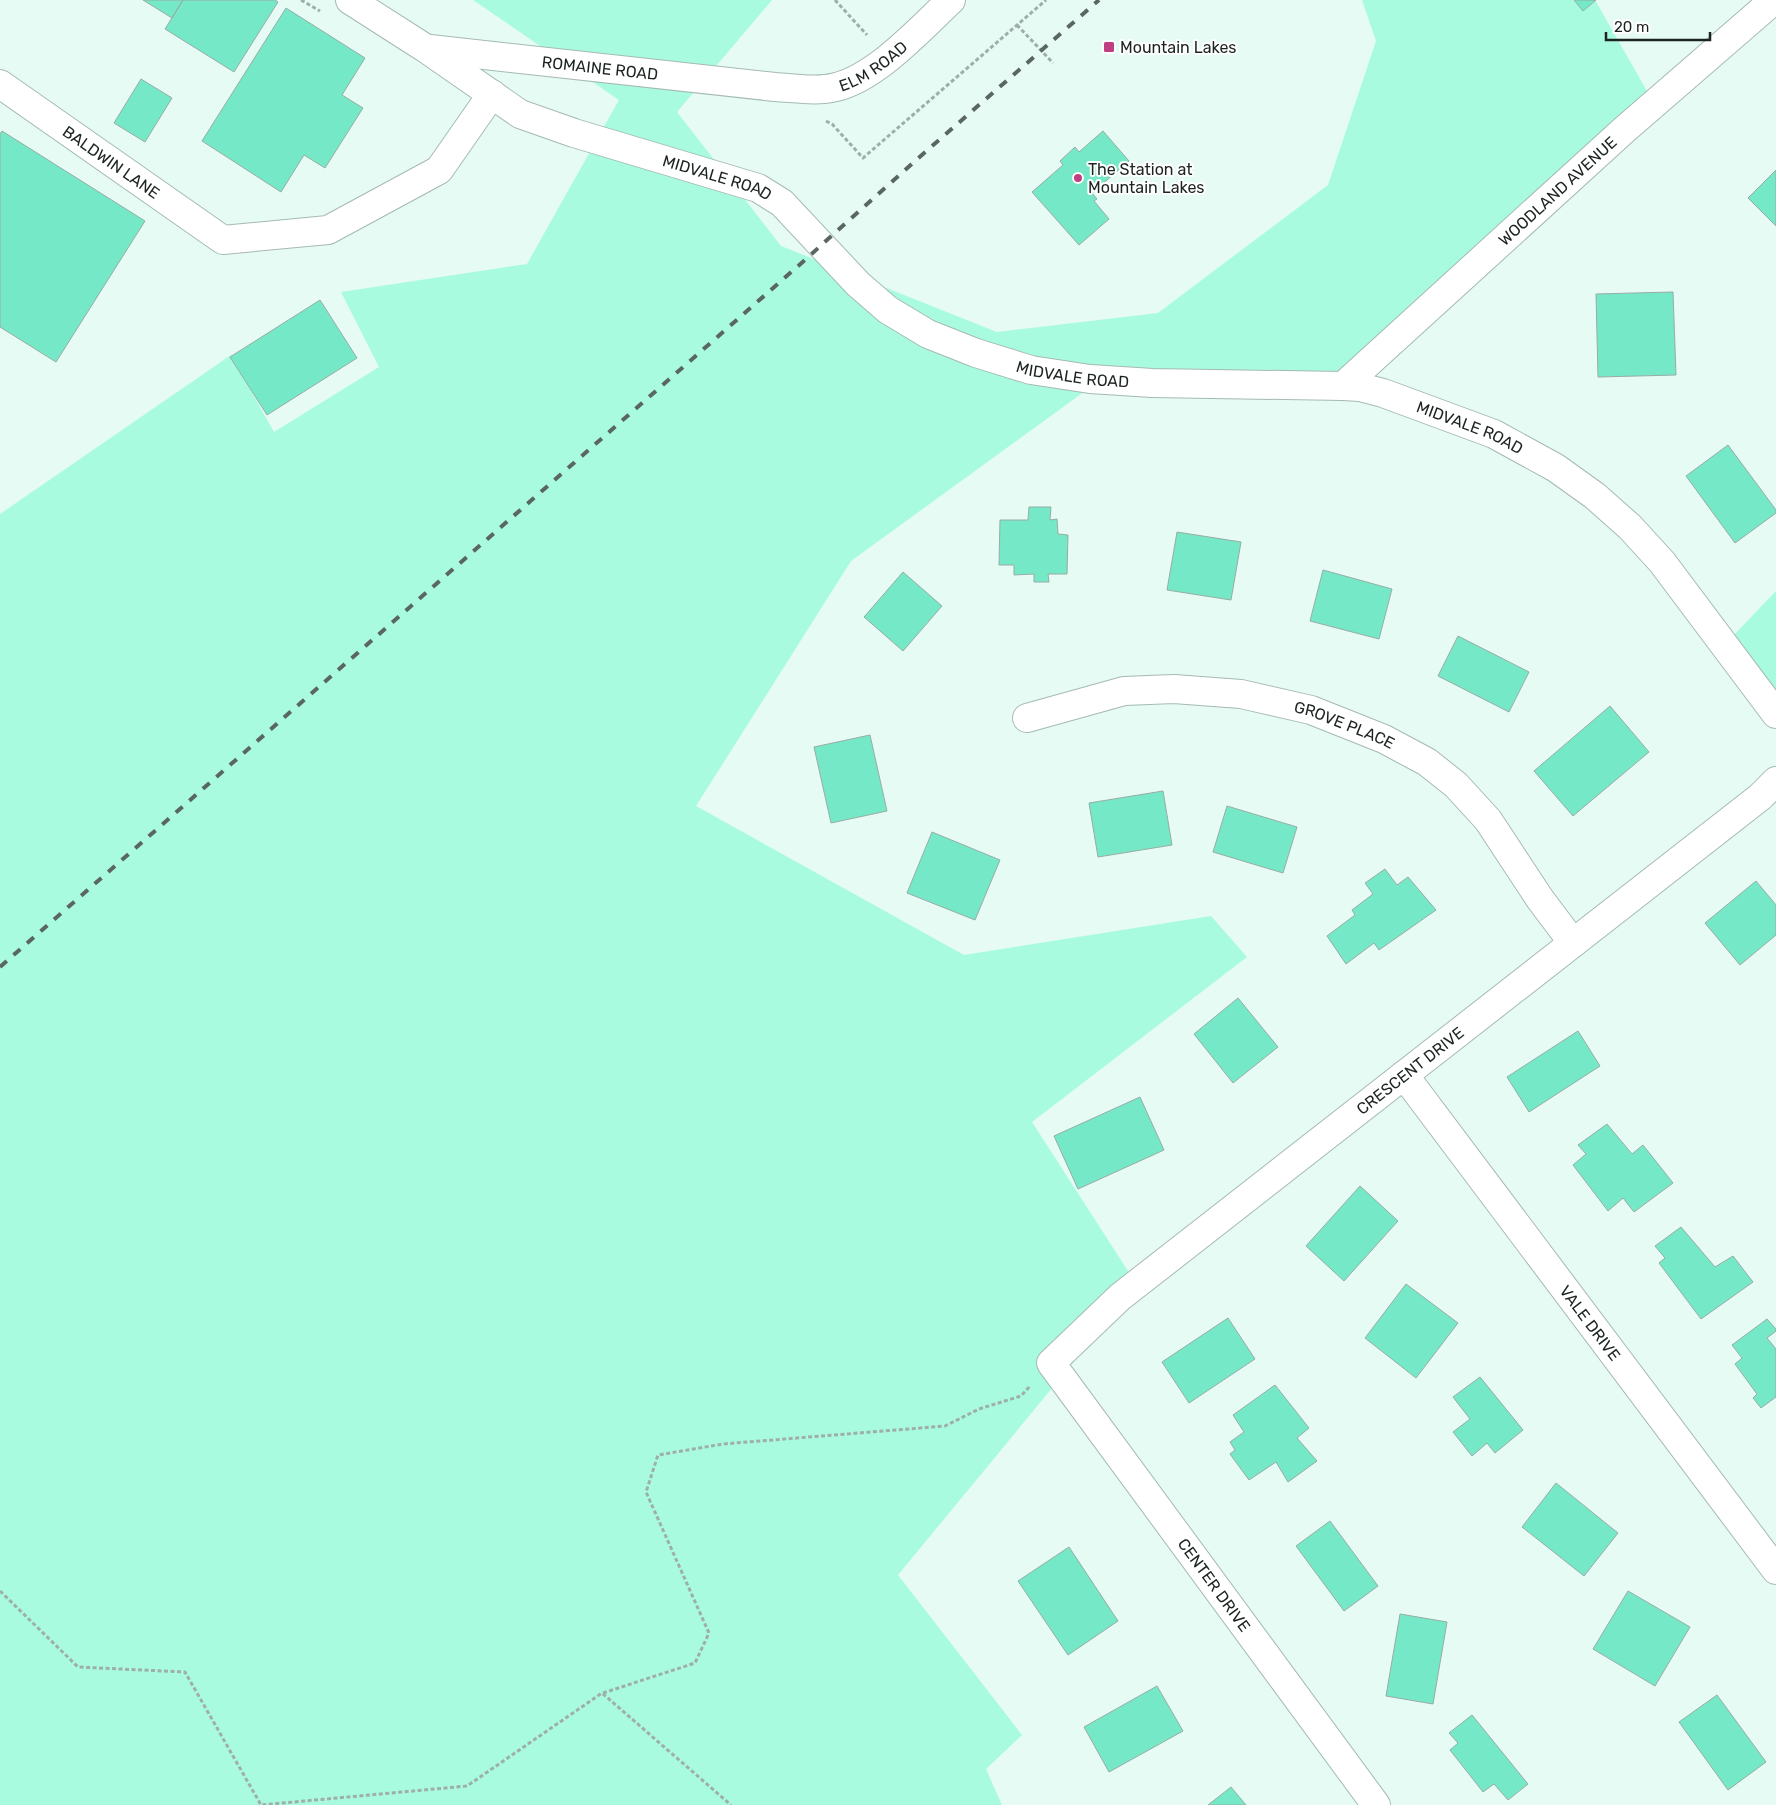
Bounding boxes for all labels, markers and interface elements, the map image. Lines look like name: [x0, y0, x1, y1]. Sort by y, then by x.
scale bar: [1606, 10, 1710, 42]
text: 20 m: [1614, 18, 1649, 36]
street label: ELM ROAD: [836, 37, 911, 95]
place label: Mountain Lakes: [1120, 38, 1237, 57]
marker: Mountain Lakes: [1102, 40, 1116, 54]
street label: ROMAINE ROAD: [541, 52, 659, 84]
street label: BALDWIN LANE: [59, 121, 164, 202]
street label: WOODLAND AVENUE: [1494, 132, 1620, 249]
street label: MIDVALE ROAD: [661, 151, 776, 204]
place label: The Station at Mountain Lakes: [1088, 160, 1205, 197]
marker: The Station at Mountain Lakes: [1072, 172, 1084, 184]
street label: MIDVALE ROAD: [1014, 357, 1130, 391]
street label: MIDVALE ROAD: [1414, 397, 1527, 458]
street label: GROVE PLACE: [1292, 697, 1398, 752]
street label: CRESCENT DRIVE: [1352, 1023, 1467, 1118]
street label: VALE DRIVE: [1556, 1281, 1625, 1364]
street label: CENTER DRIVE: [1174, 1535, 1254, 1635]

